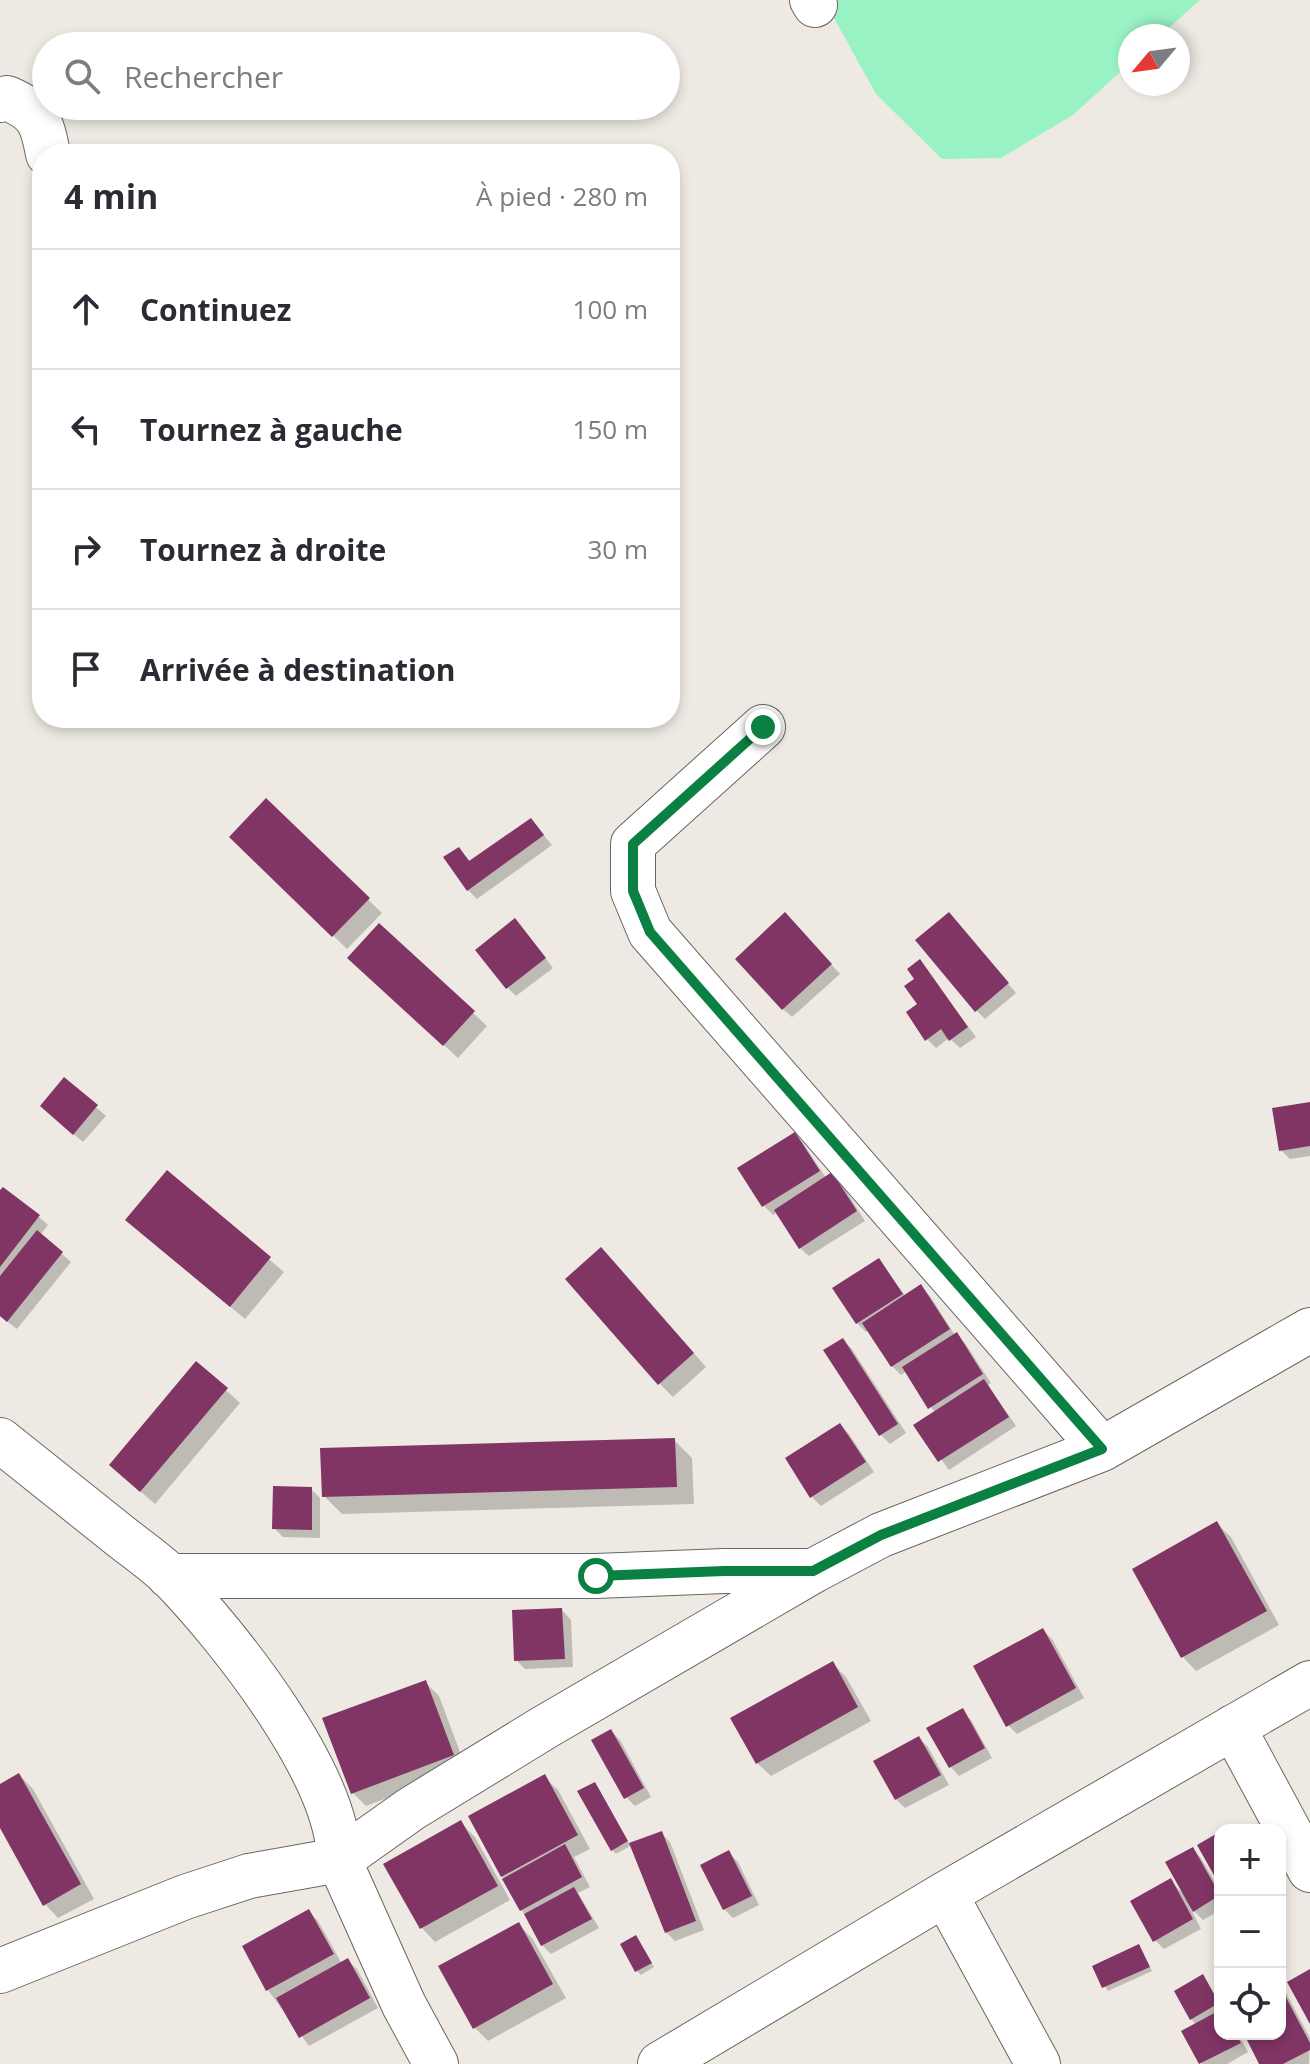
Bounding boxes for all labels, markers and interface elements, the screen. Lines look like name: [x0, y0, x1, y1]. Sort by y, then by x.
north arrow: [1118, 24, 1190, 96]
search box: [32, 32, 680, 120]
icon: search: [60, 54, 104, 98]
text: Rechercher: [124, 56, 283, 97]
text: 4 min: [64, 173, 158, 219]
text: À pied · 280 m: [476, 178, 648, 214]
icon: ahead: [64, 287, 108, 331]
text: Continuez: [140, 289, 291, 330]
text: 100 m: [573, 291, 648, 327]
icon: left: [64, 407, 108, 451]
text: Tournez à gauche: [140, 409, 403, 450]
text: 150 m: [573, 411, 648, 447]
icon: right: [64, 527, 108, 571]
text: Tournez à droite: [140, 529, 386, 570]
text: 30 m: [587, 531, 648, 567]
icon: arrive: [64, 647, 108, 691]
text: Arrivée à destination: [140, 649, 455, 690]
route end: [745, 709, 781, 745]
route start: [578, 1558, 614, 1594]
map controls: [1214, 1824, 1286, 2040]
button: +: [1214, 1824, 1286, 1896]
button: −: [1214, 1896, 1286, 1968]
button: locate: [1214, 1968, 1286, 2040]

